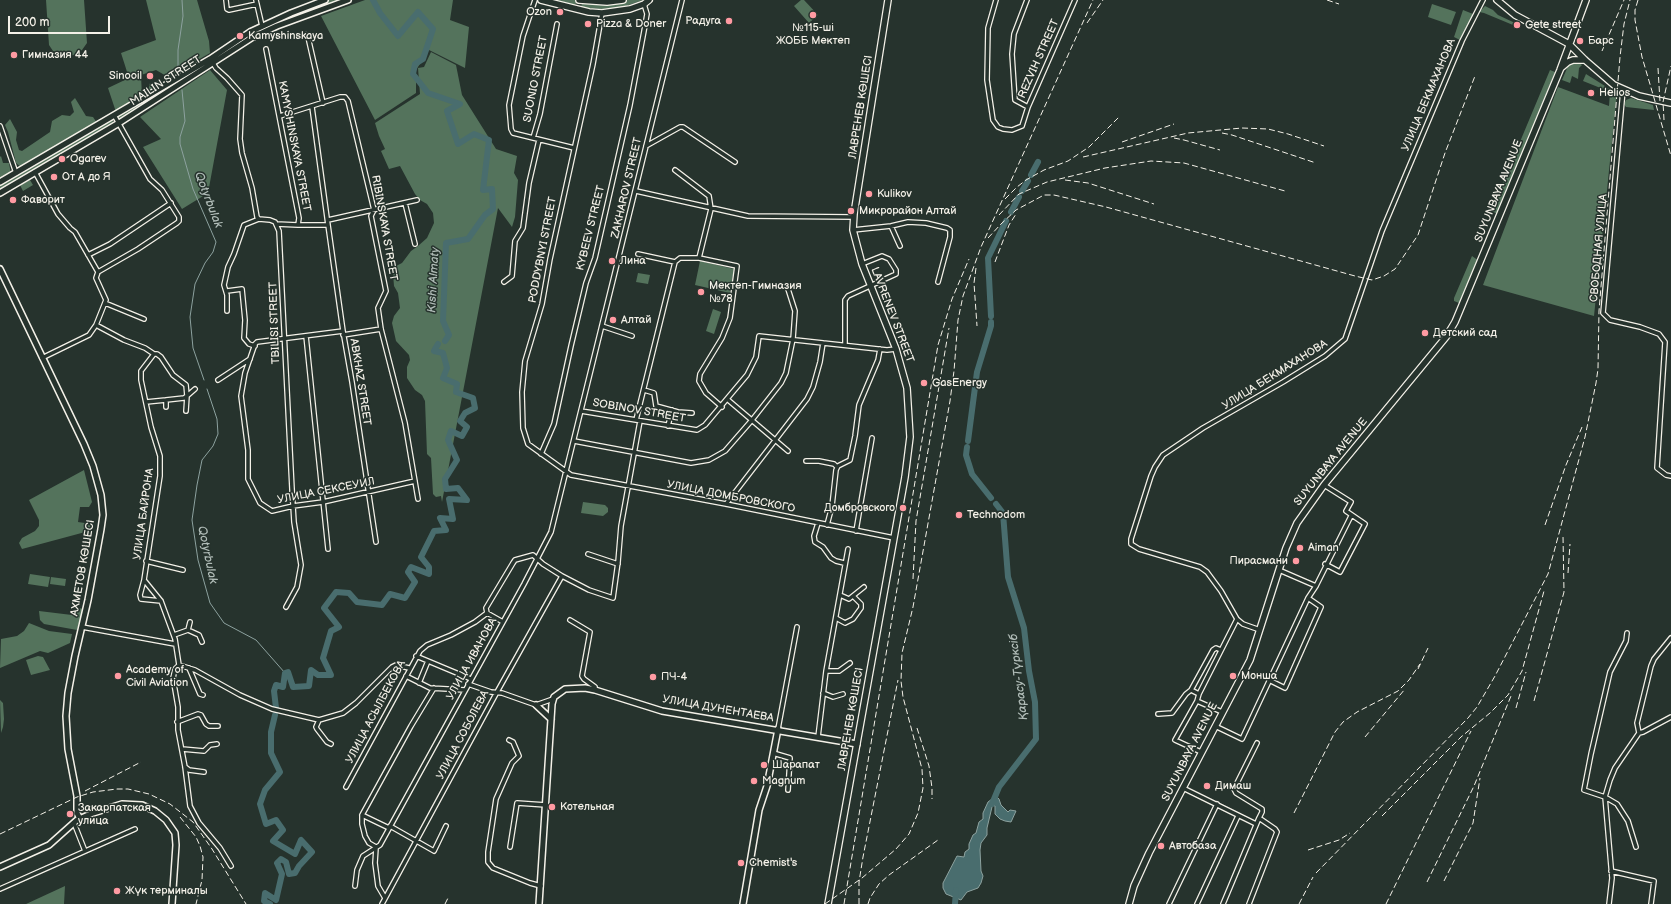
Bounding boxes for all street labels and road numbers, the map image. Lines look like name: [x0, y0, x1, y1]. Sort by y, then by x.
street label: REZVIH STREET: [1016, 17, 1062, 101]
street label: SUONIO STREET: [521, 34, 551, 124]
street label: УЛИЦА БЕКМАХАНОВА: [1399, 37, 1459, 153]
street label: MAILIN STREET: [128, 53, 204, 109]
street label: ЛАВРЕНЕВ КӨШЕСІ: [846, 54, 876, 160]
street label: KAMYSHINSKAYA STREET: [275, 80, 313, 212]
street label: ZAKHAROV STREET: [609, 136, 645, 240]
street label: SUYUNBAYA AVENUE: [1472, 138, 1526, 244]
street label: RIBINSKAYA STREET: [368, 174, 400, 282]
street label: KYBEEV STREET: [574, 184, 608, 272]
street label: СВОБОДНАЯ УЛИЦА: [1588, 193, 1610, 303]
street label: PODDYBNYI STREET: [526, 196, 560, 304]
street label: LAVRENEV STREET: [868, 265, 916, 365]
street label: TBILISI STREET: [267, 282, 283, 364]
street label: УЛИЦА БЕКМАХАНОВА: [1220, 337, 1330, 413]
street label: ABKHAZ STREET: [347, 338, 373, 426]
street label: SOBINOV STREET: [591, 396, 687, 426]
street label: SUYUNBAYA AVENUE: [1291, 415, 1371, 509]
street label: УЛИЦА БАЙРОНА: [131, 467, 157, 561]
street label: УЛИЦА СЕКСЕУИЛ: [276, 475, 376, 507]
street label: УЛИЦА ДОМБРОВСКОГО: [666, 478, 796, 516]
street label: АХМЕТОВ КӨШЕСІ: [68, 519, 98, 617]
street label: УЛИЦА ИВАНОВА: [444, 616, 500, 702]
street label: УЛИЦА АСЫЛБЕКОВА: [343, 658, 409, 766]
street label: ЛАВРЕНЕВ КӨШЕСІ: [835, 667, 867, 771]
street label: УЛИЦА СОБОЛЕВА: [434, 688, 492, 782]
street label: УЛИЦА ДУНЕНТАЕВА: [661, 693, 775, 725]
street label: SUYUNBAYA AVENUE: [1159, 700, 1221, 804]

